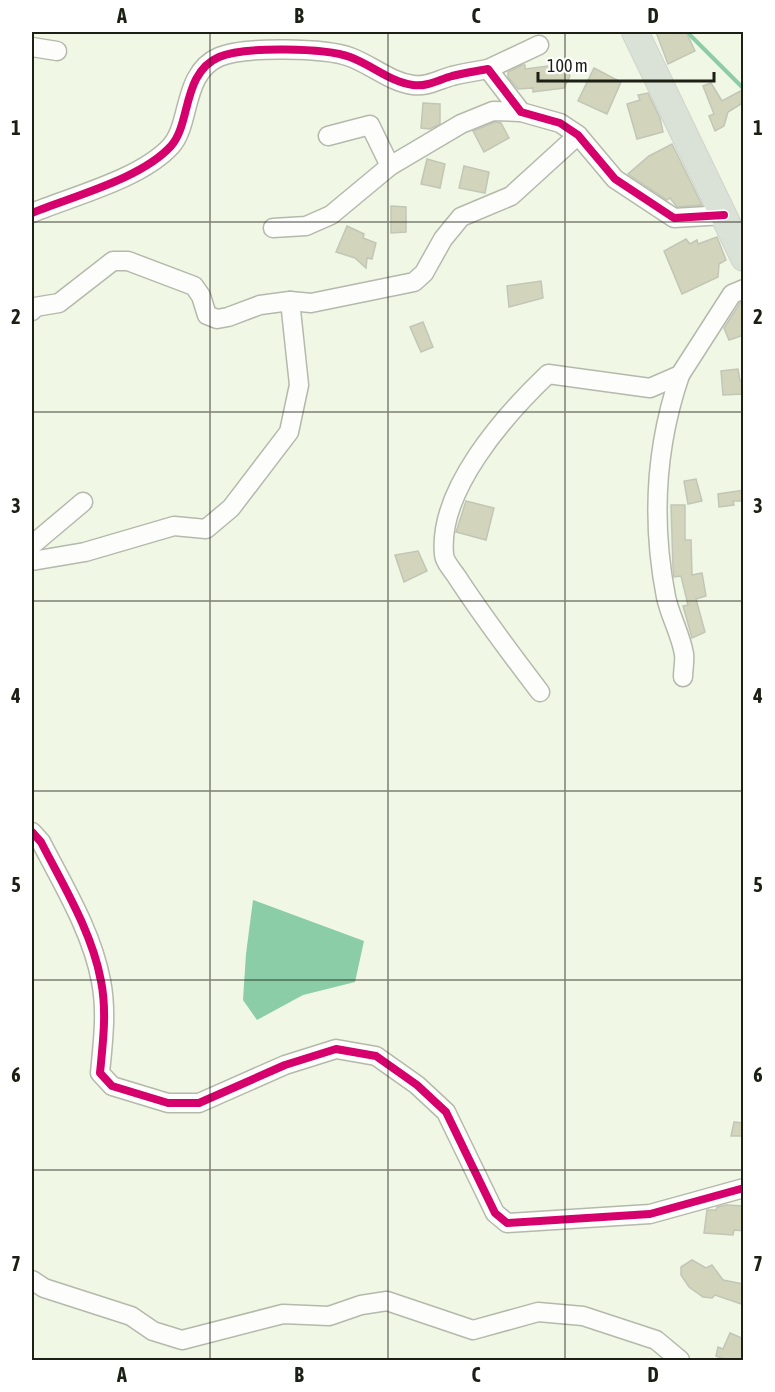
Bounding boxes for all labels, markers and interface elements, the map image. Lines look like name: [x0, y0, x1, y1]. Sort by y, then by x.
text: A: [116, 4, 127, 27]
text: B: [294, 4, 304, 27]
text: C: [472, 4, 481, 27]
text: D: [647, 4, 659, 27]
scale bar: [538, 45, 714, 83]
text: 100 m: [547, 55, 588, 76]
text: 1: [11, 116, 21, 139]
text: 1: [753, 116, 763, 139]
text: 2: [11, 305, 21, 328]
text: 2: [753, 305, 763, 328]
text: 3: [11, 494, 21, 517]
text: 3: [753, 494, 763, 517]
text: 4: [10, 684, 21, 707]
text: 4: [752, 684, 763, 707]
text: 5: [11, 873, 21, 896]
text: 5: [753, 873, 763, 896]
text: 6: [11, 1063, 21, 1086]
text: 6: [753, 1063, 763, 1086]
text: 7: [11, 1252, 21, 1275]
text: 7: [753, 1252, 763, 1275]
text: A: [116, 1363, 127, 1386]
text: B: [294, 1363, 304, 1386]
text: C: [472, 1363, 481, 1386]
text: D: [647, 1363, 659, 1386]

